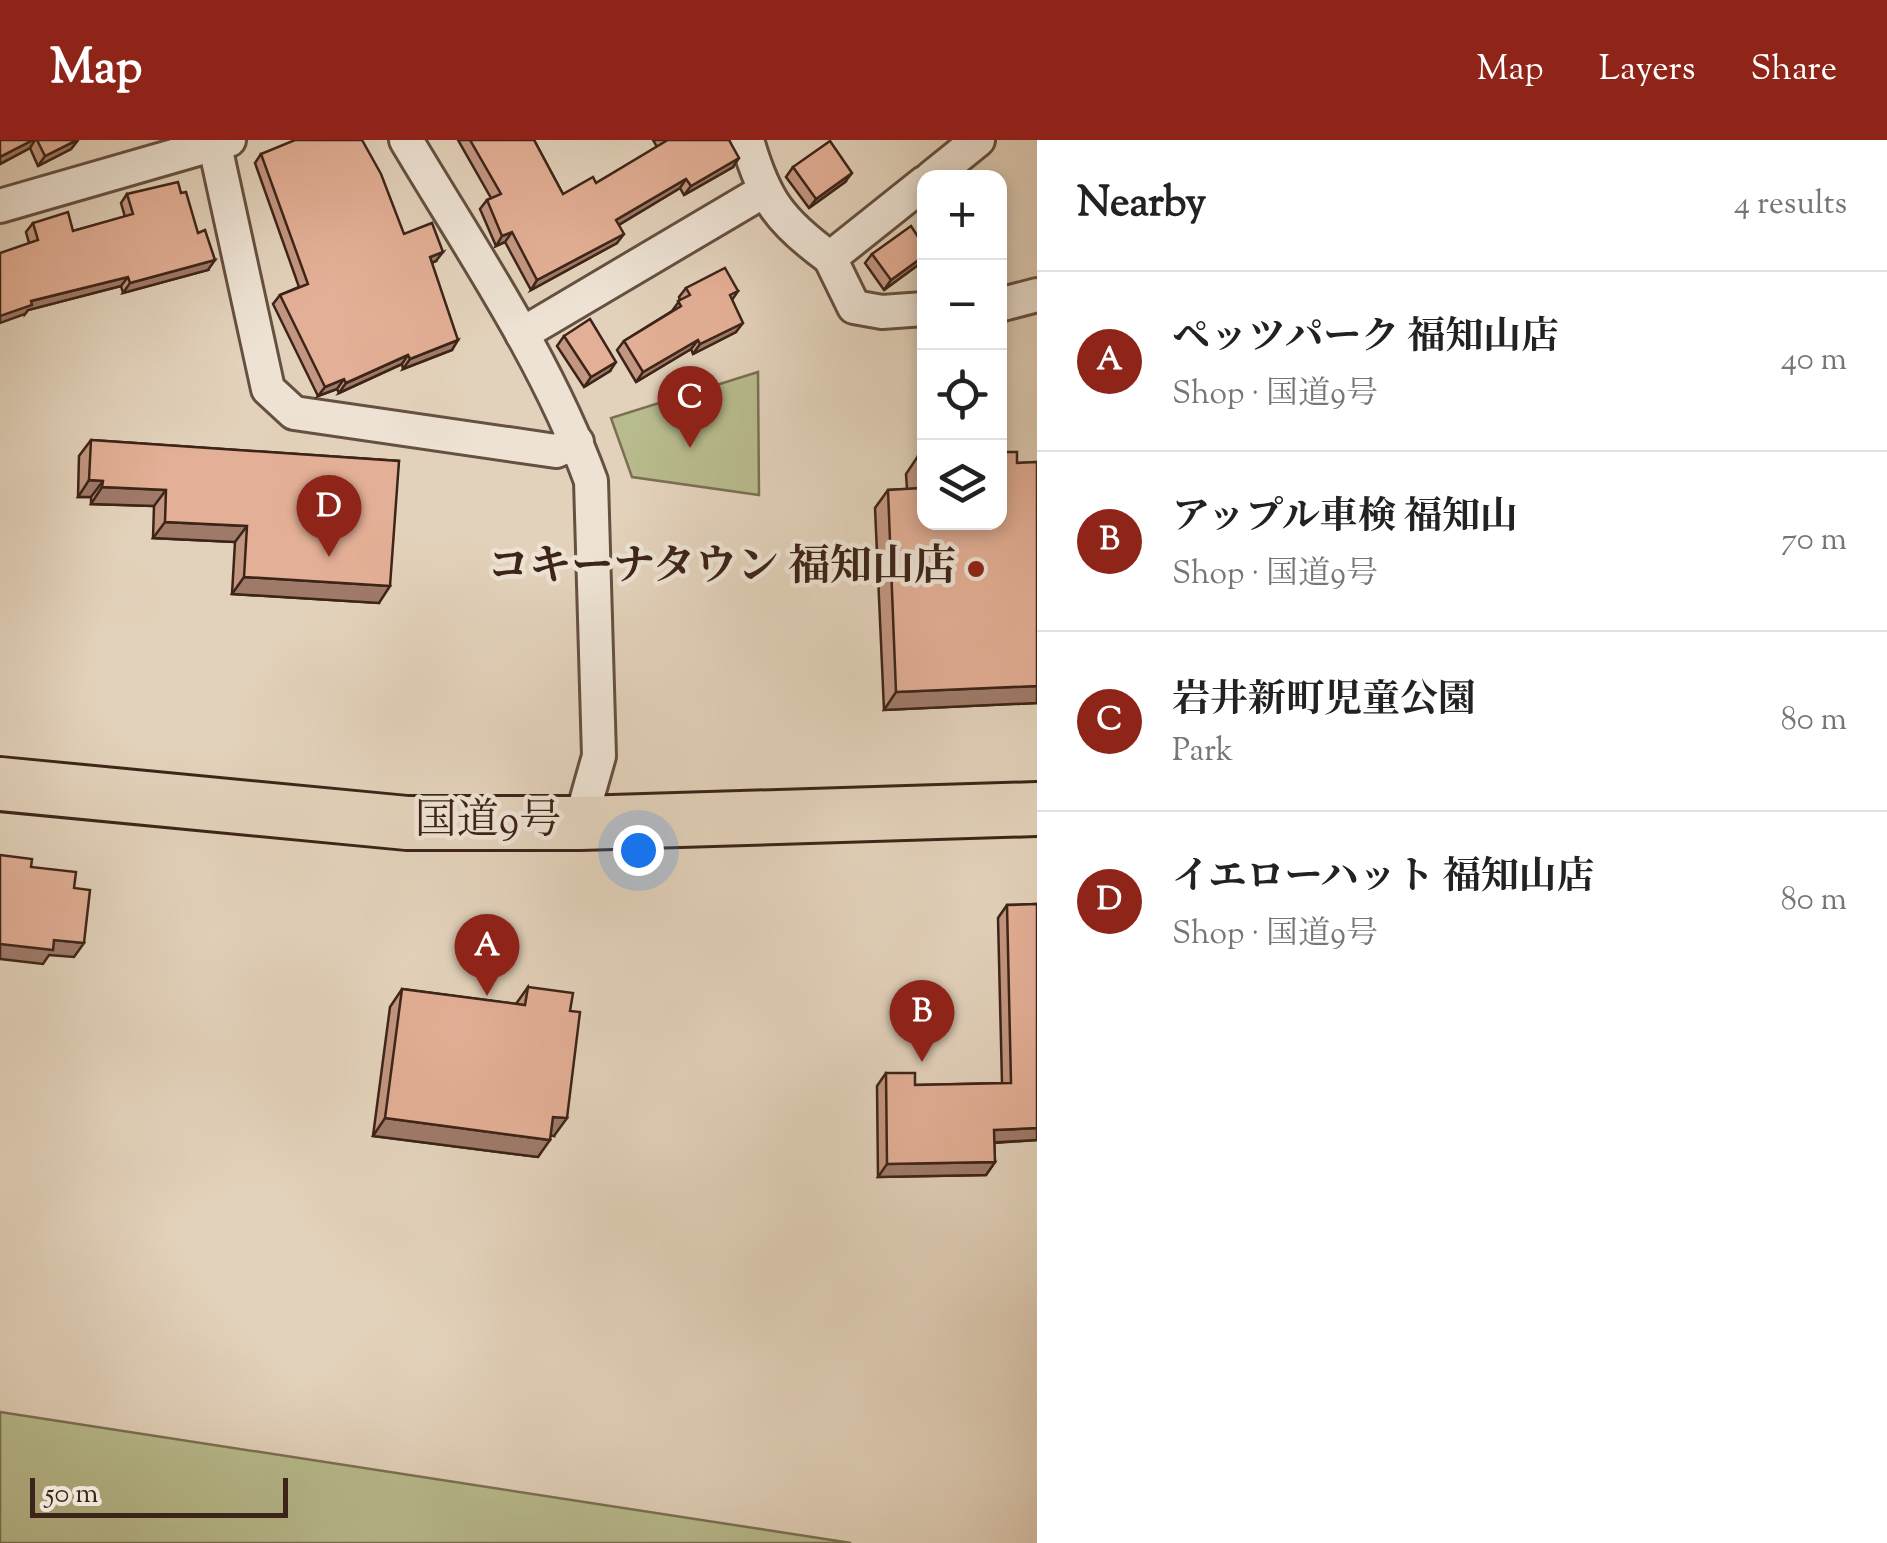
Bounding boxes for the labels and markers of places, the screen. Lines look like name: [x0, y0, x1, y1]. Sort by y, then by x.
pin: C: [658, 366, 722, 448]
pin: D: [296, 474, 362, 557]
place label: コキーナタウン 福知山店: [487, 539, 956, 599]
marker: コキーナタウン 福知山店: [965, 558, 987, 580]
pin: A: [454, 914, 520, 996]
pin: B: [890, 980, 954, 1062]

